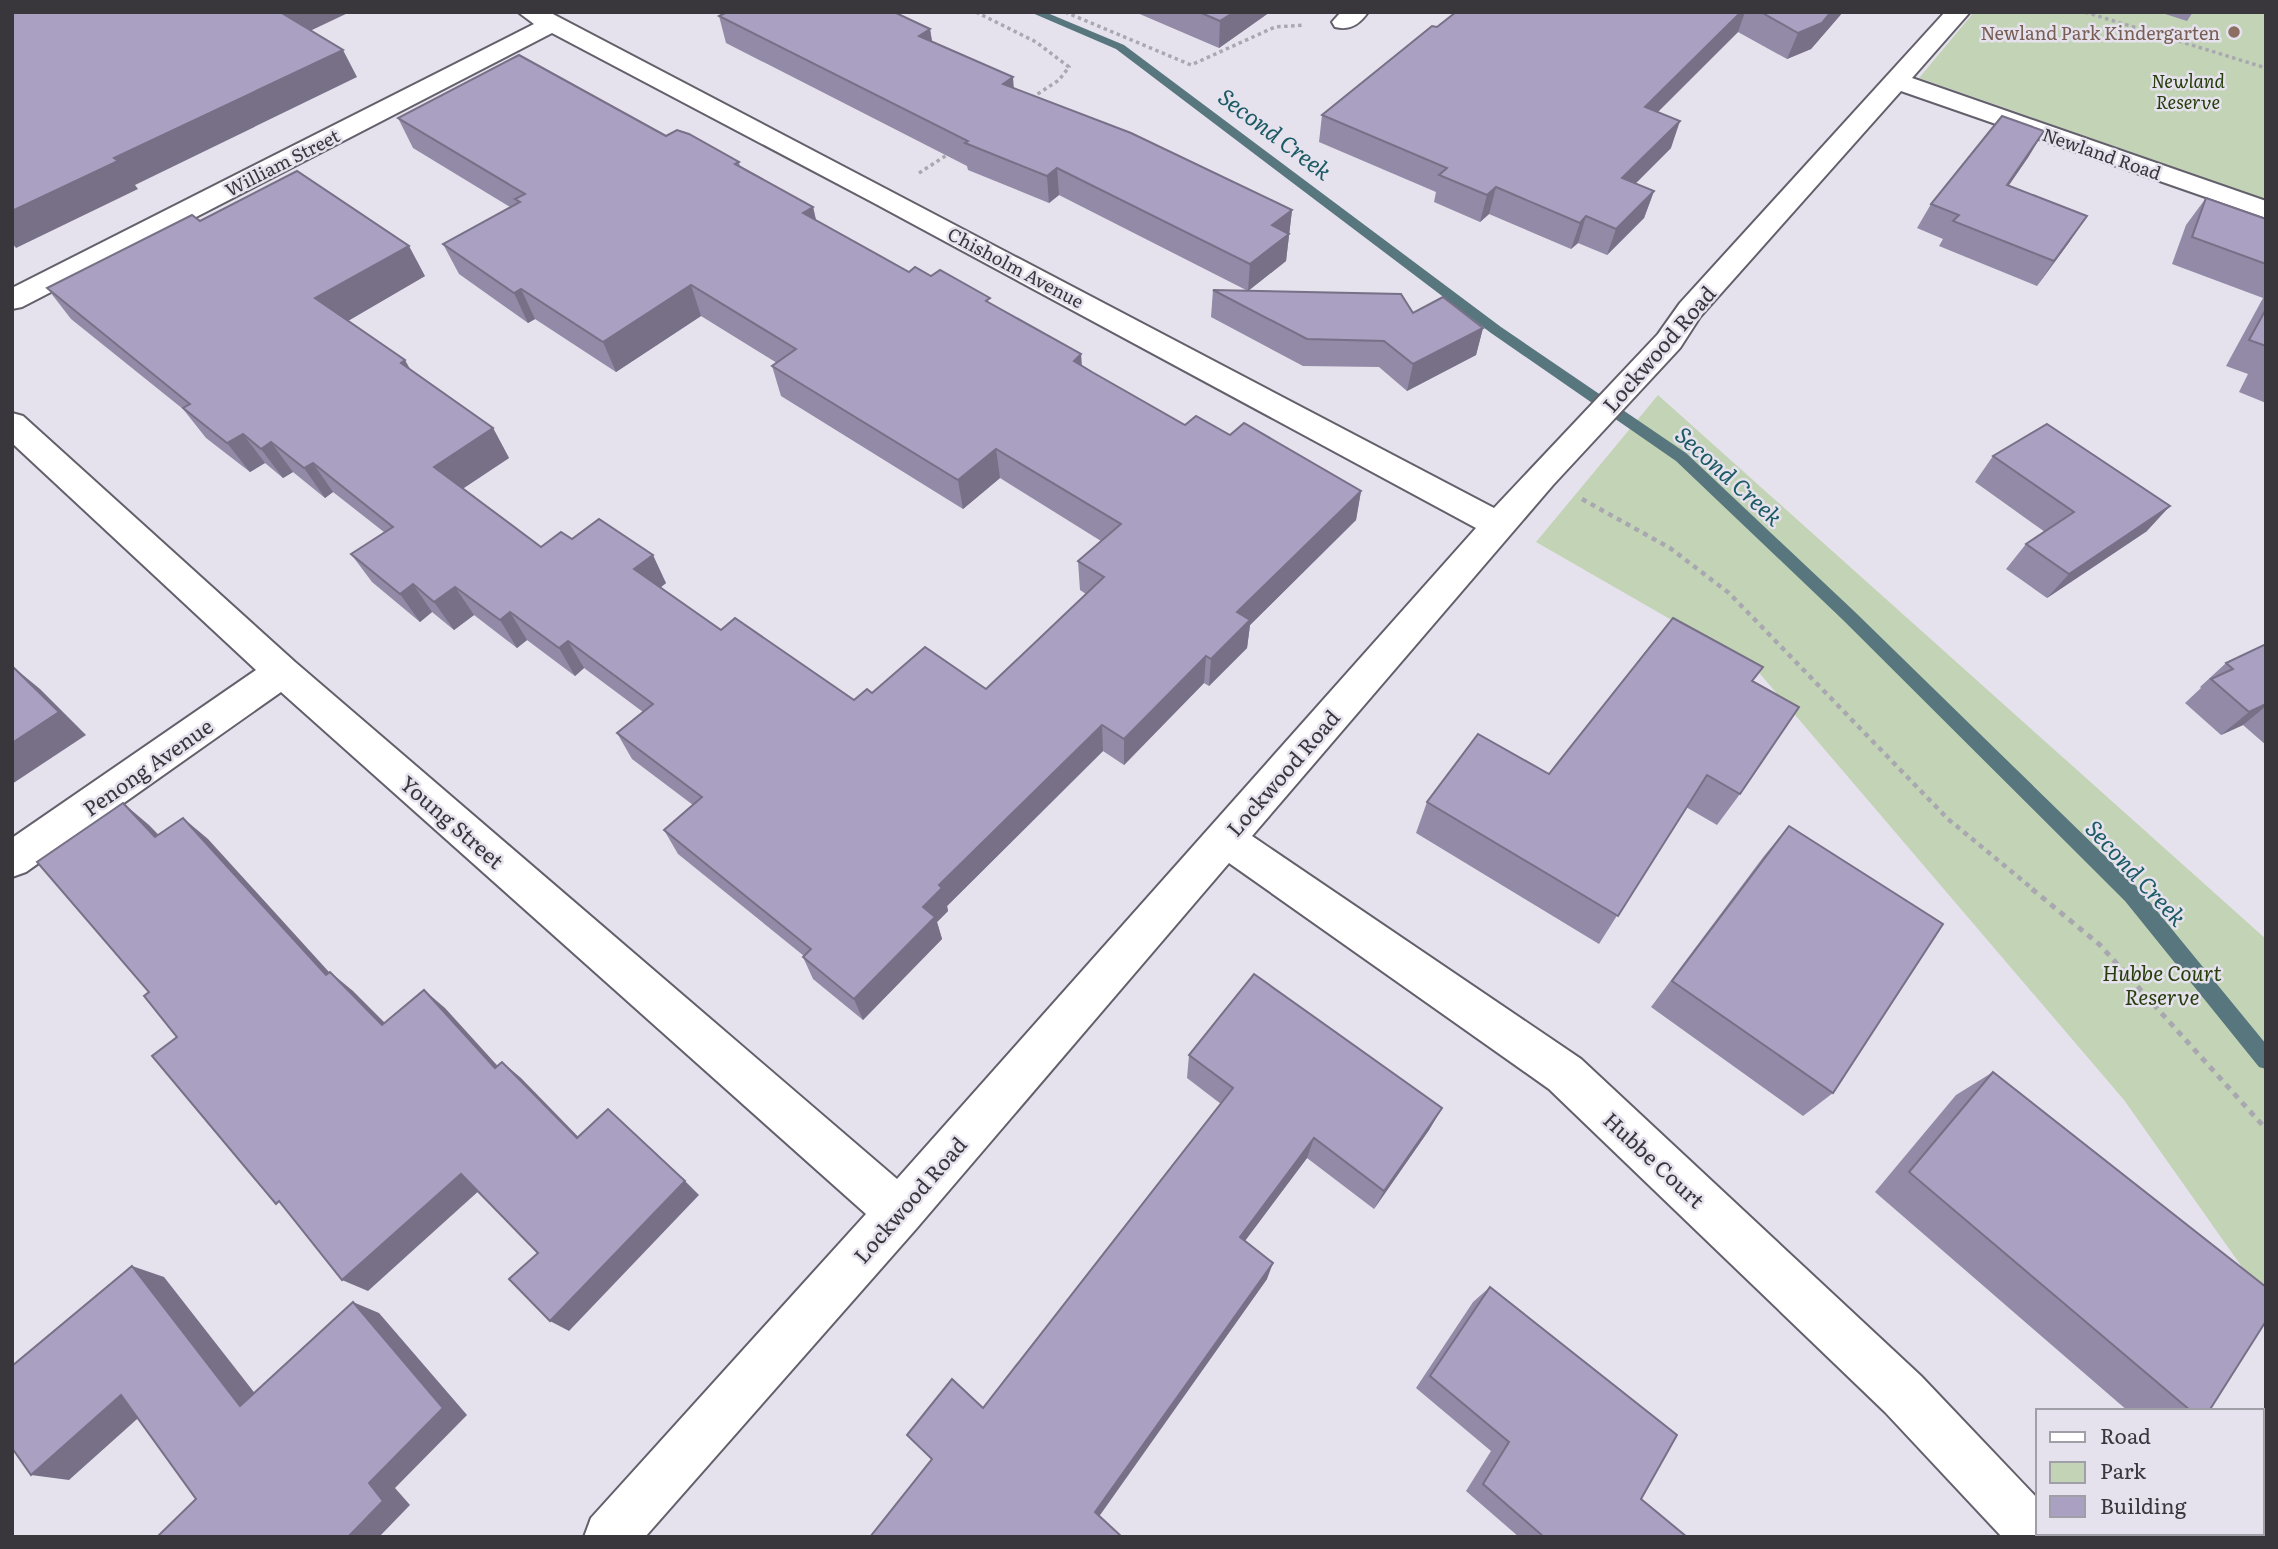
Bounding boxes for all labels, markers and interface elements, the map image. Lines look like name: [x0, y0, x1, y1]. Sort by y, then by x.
place label: Newland Park Kindergarten: [1980, 19, 2220, 46]
marker: Newland Park Kindergarten: [2226, 24, 2242, 40]
park label: Newland Reserve: [2151, 67, 2225, 115]
water label: Second Creek: [1212, 79, 1340, 187]
street label: Newland Road: [2039, 120, 2165, 186]
street label: William Street: [220, 121, 345, 203]
street label: Chisholm Avenue: [943, 220, 1089, 314]
street label: Lockwood Road: [1594, 278, 1722, 418]
water label: Second Creek: [1669, 417, 1792, 533]
street label: Lockwood Road: [1218, 702, 1346, 842]
street label: Penong Avenue: [76, 709, 219, 823]
street label: Young Street: [394, 767, 512, 875]
water label: Second Creek: [2079, 811, 2196, 933]
park label: Hubbe Court Reserve: [2102, 956, 2222, 1011]
street label: Hubbe Court: [1597, 1104, 1713, 1215]
street label: Lockwood Road: [845, 1129, 973, 1269]
legend: [2036, 1409, 2264, 1535]
text: Road: [2100, 1419, 2151, 1450]
text: Park: [2100, 1454, 2146, 1485]
text: Building: [2100, 1489, 2187, 1520]

